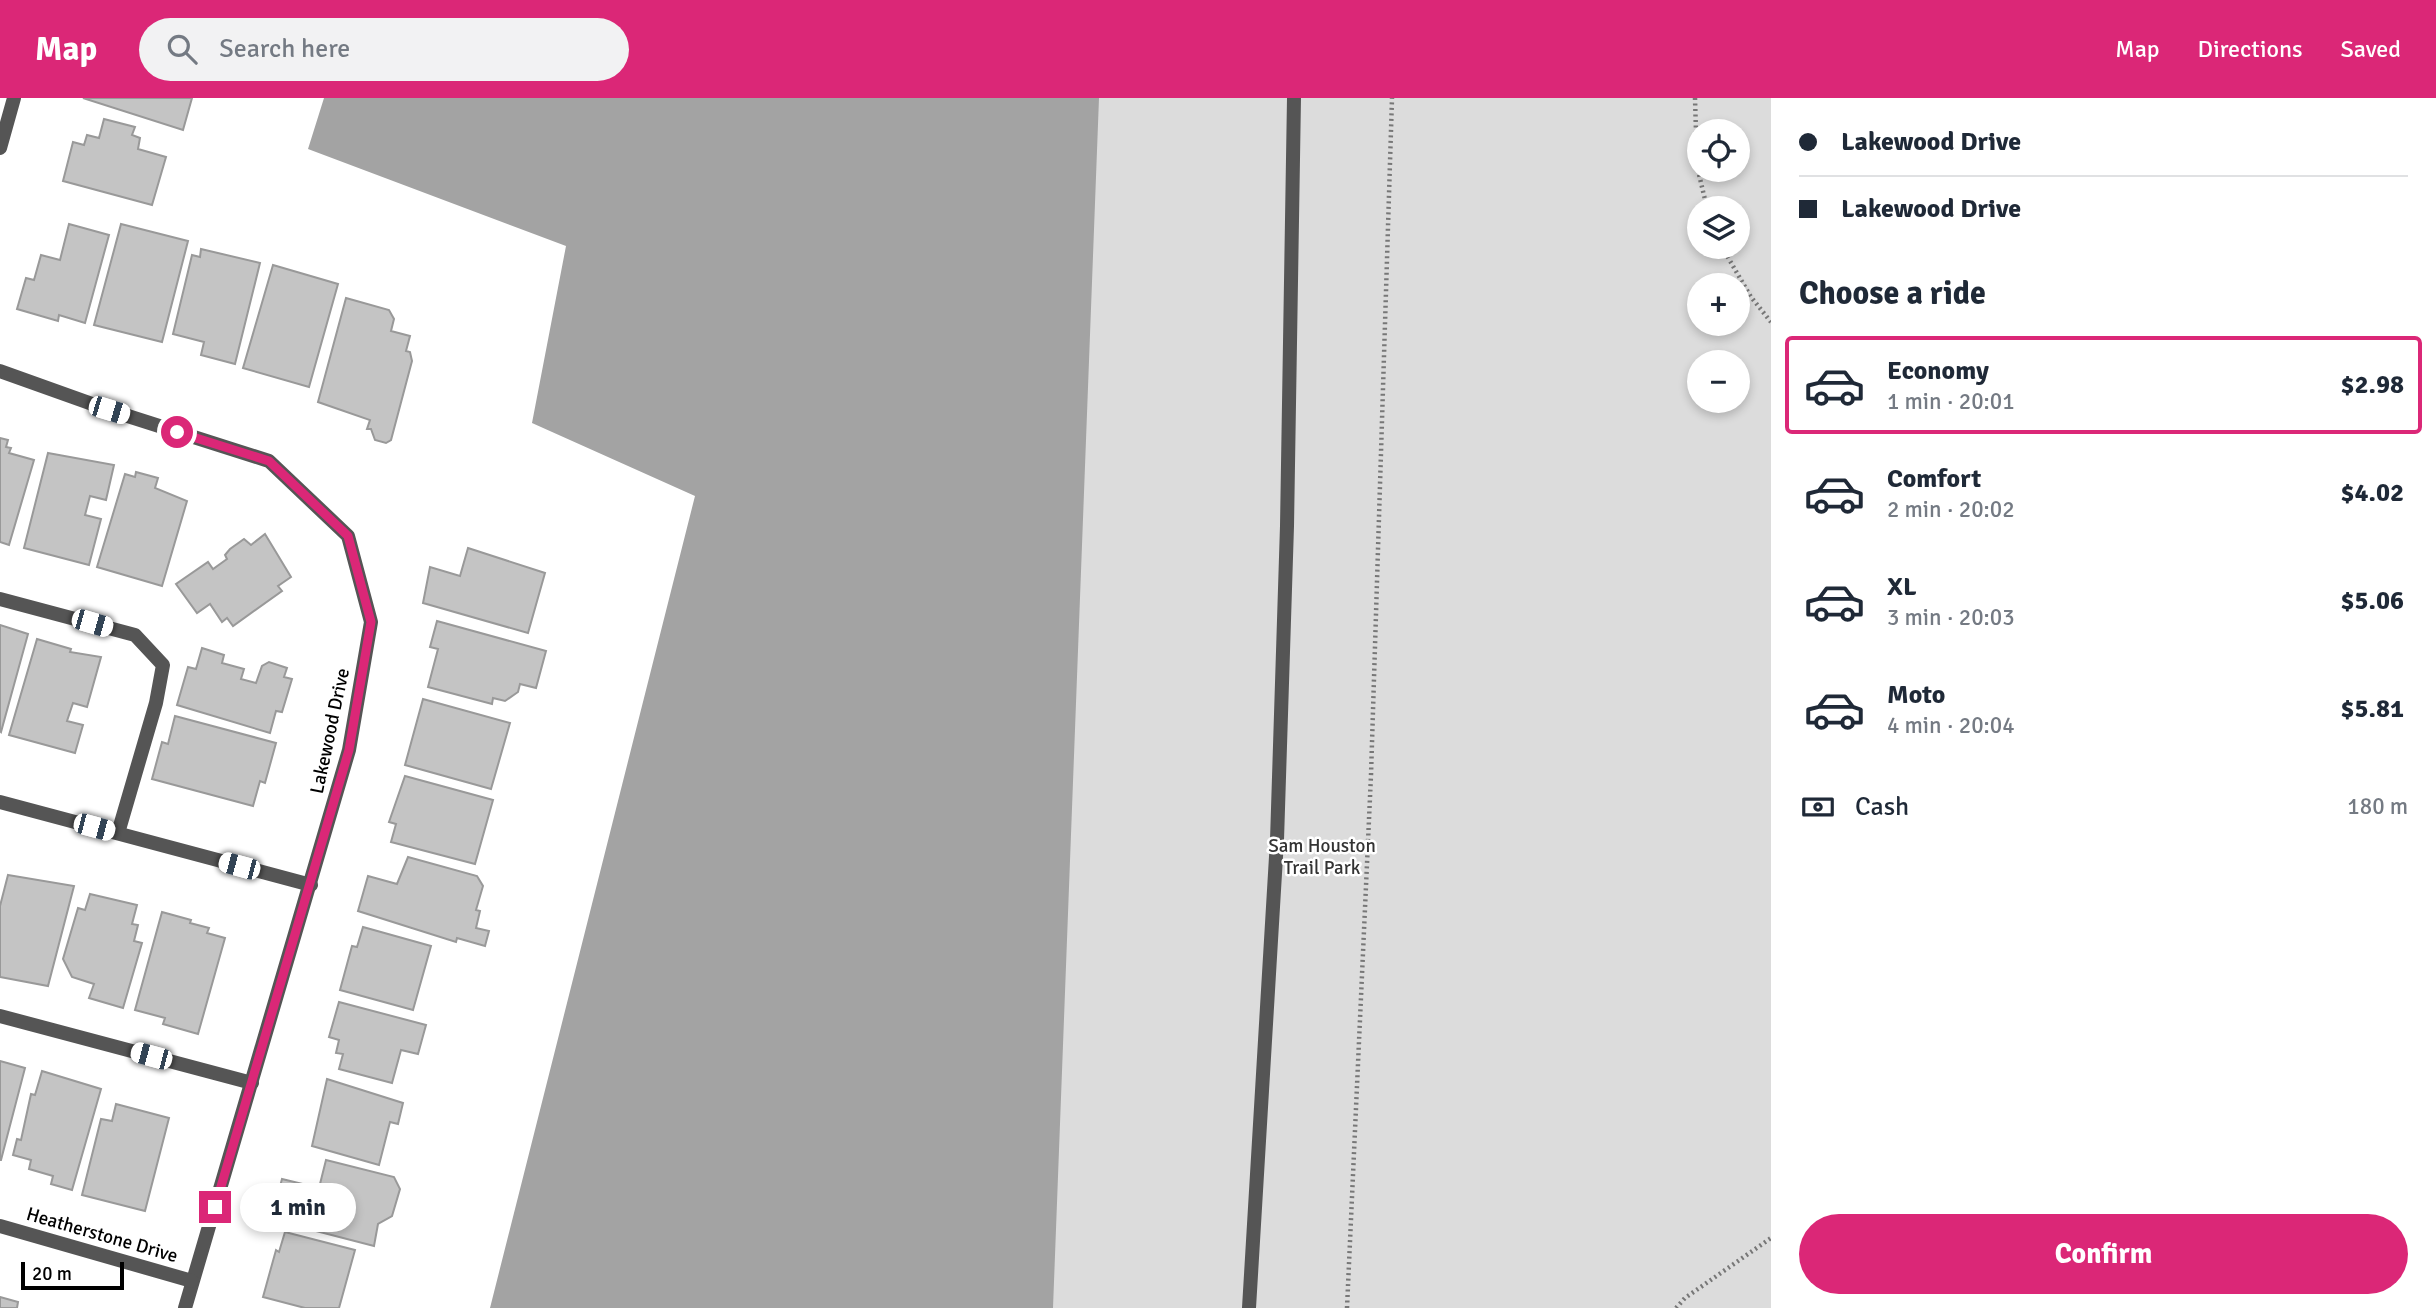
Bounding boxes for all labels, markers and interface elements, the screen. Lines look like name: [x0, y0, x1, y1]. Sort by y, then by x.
search box: [139, 18, 629, 81]
text: Map: [35, 29, 97, 70]
icon: search: [163, 30, 201, 68]
text: Search here: [219, 33, 350, 65]
text: Map: [2115, 34, 2160, 64]
text: Directions: [2198, 34, 2303, 64]
text: Saved: [2341, 34, 2401, 64]
map controls: [1687, 119, 1750, 413]
button: locate: [1687, 119, 1750, 182]
text: Lakewood Drive: [1841, 126, 2021, 158]
text: Lakewood Drive: [1841, 193, 2021, 225]
button: layers: [1687, 196, 1750, 259]
button: +: [1687, 273, 1750, 336]
text: Choose a ride: [1799, 274, 1986, 313]
button: −: [1687, 350, 1750, 413]
icon: car: [1803, 354, 1866, 417]
text: Economy: [1887, 355, 1989, 387]
text: $2.98: [2340, 369, 2404, 401]
text: 1 min · 20:01: [1887, 387, 2015, 416]
car: [86, 394, 133, 426]
route start: [161, 416, 193, 448]
icon: car: [1803, 462, 1866, 525]
text: Comfort: [1887, 463, 1981, 495]
text: $4.02: [2340, 477, 2404, 509]
text: 2 min · 20:02: [1887, 495, 2015, 524]
icon: car: [1803, 570, 1866, 633]
text: XL: [1887, 571, 1917, 603]
text: $5.06: [2340, 585, 2404, 617]
text: 3 min · 20:03: [1887, 603, 2015, 632]
car: [69, 607, 116, 639]
street label: Lakewood Drive: [305, 666, 355, 796]
icon: car: [1803, 678, 1866, 741]
text: Moto: [1887, 679, 1945, 711]
text: $5.81: [2340, 693, 2404, 725]
text: 4 min · 20:04: [1887, 711, 2015, 740]
icon: cash: [1799, 788, 1837, 826]
text: Cash: [1855, 791, 1909, 823]
text: 180 m: [2347, 792, 2408, 821]
car: [71, 811, 118, 843]
park label: Sam Houston Trail Park: [1268, 834, 1376, 880]
car: [216, 850, 263, 882]
car: [128, 1040, 175, 1072]
callout: 1 min: [240, 1182, 355, 1232]
route end: [199, 1191, 231, 1223]
text: 1 min: [270, 1193, 326, 1222]
street label: Heatherstone Drive: [23, 1202, 181, 1268]
button: Confirm: [1799, 1214, 2408, 1294]
scale bar: [21, 1259, 124, 1291]
text: 20 m: [32, 1262, 72, 1286]

